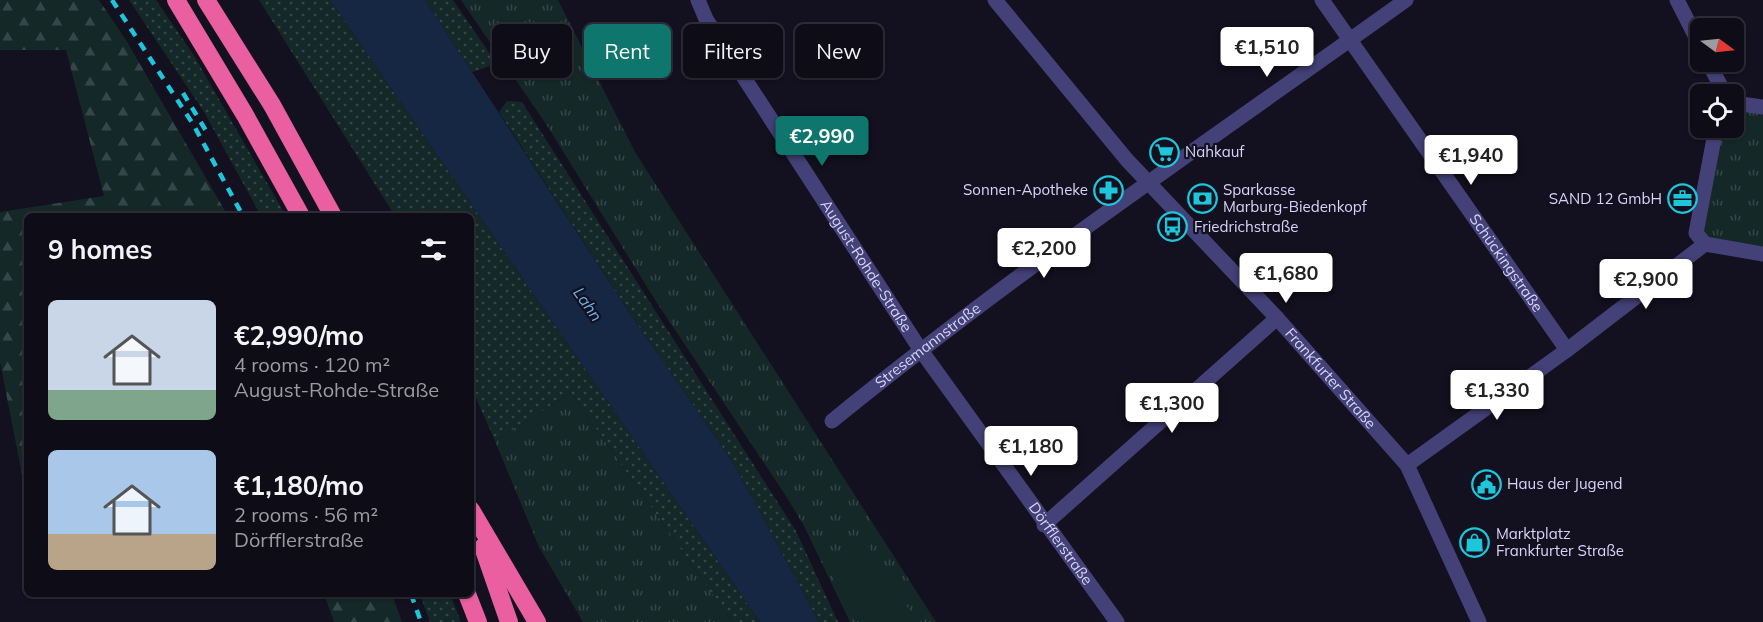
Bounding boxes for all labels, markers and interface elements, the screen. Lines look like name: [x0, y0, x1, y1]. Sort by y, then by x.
north arrow: [1690, 18, 1744, 72]
map controls: [1690, 18, 1744, 138]
chip: Buy: [492, 24, 572, 78]
chip: Rent: [584, 24, 671, 78]
chip: Filters: [683, 24, 783, 78]
chip: New: [795, 24, 883, 78]
pin: €1,510: [1218, 27, 1316, 78]
text: €1,510: [1235, 34, 1299, 59]
button: locate: [1690, 84, 1744, 138]
pin: €2,990: [773, 116, 871, 167]
text: €2,990: [790, 123, 854, 148]
pin: €1,940: [1422, 135, 1520, 186]
supermarket icon: Nahkauf: [1148, 136, 1180, 168]
place label: Nahkauf: [1185, 142, 1245, 161]
text: €1,940: [1439, 142, 1503, 167]
pharmacy icon: Sonnen-Apotheke: [1093, 174, 1125, 206]
place label: Sonnen-Apotheke: [963, 180, 1088, 199]
place label: Sparkasse Marburg-Biedenkopf: [1223, 180, 1368, 216]
bank icon: Sparkasse Marburg-Biedenkopf: [1186, 183, 1218, 215]
office icon: SAND 12 GmbH: [1667, 183, 1699, 215]
place label: SAND 12 GmbH: [1549, 189, 1662, 208]
street label: August-Rohde-Straße: [817, 196, 916, 336]
street label: Schückingstraße: [1466, 210, 1547, 315]
bus stop icon: Friedrichstraße: [1157, 211, 1189, 243]
place label: Friedrichstraße: [1194, 217, 1298, 236]
pin: €2,200: [995, 228, 1093, 279]
text: 9 homes: [48, 233, 152, 266]
icon: filters: [417, 233, 450, 266]
text: €2,200: [1012, 235, 1076, 260]
pin: €1,680: [1237, 253, 1335, 304]
pin: €2,900: [1597, 259, 1695, 310]
text: €1,680: [1254, 260, 1318, 285]
text: €2,900: [1614, 266, 1678, 291]
water label: Lahn: [569, 283, 607, 325]
street label: Stresemannstraße: [871, 298, 984, 392]
text: €2,990/mo: [234, 319, 364, 352]
icon: home: [96, 324, 168, 396]
street label: Frankfurter Straße: [1281, 324, 1380, 432]
text: 4 rooms · 120 m²: [234, 352, 390, 377]
pin: €1,330: [1448, 370, 1546, 421]
text: August-Rohde-Straße: [234, 377, 439, 402]
text: €1,330: [1465, 377, 1529, 402]
pin: €1,300: [1123, 383, 1221, 434]
text: €1,300: [1140, 390, 1204, 415]
pin: €1,180: [982, 426, 1080, 477]
text: €1,180: [999, 433, 1063, 458]
public building icon: Haus der Jugend: [1470, 468, 1502, 500]
text: €1,180/mo: [234, 469, 364, 502]
icon: home: [96, 474, 168, 546]
place label: Haus der Jugend: [1507, 474, 1623, 493]
street label: Dörfflerstraße: [1025, 498, 1097, 588]
text: 2 rooms · 56 m²: [234, 502, 378, 527]
place label: Marktplatz Frankfurter Straße: [1496, 524, 1624, 560]
text: Dörfflerstraße: [234, 527, 364, 552]
shop icon: Marktplatz Frankfurter Straße: [1459, 527, 1491, 559]

